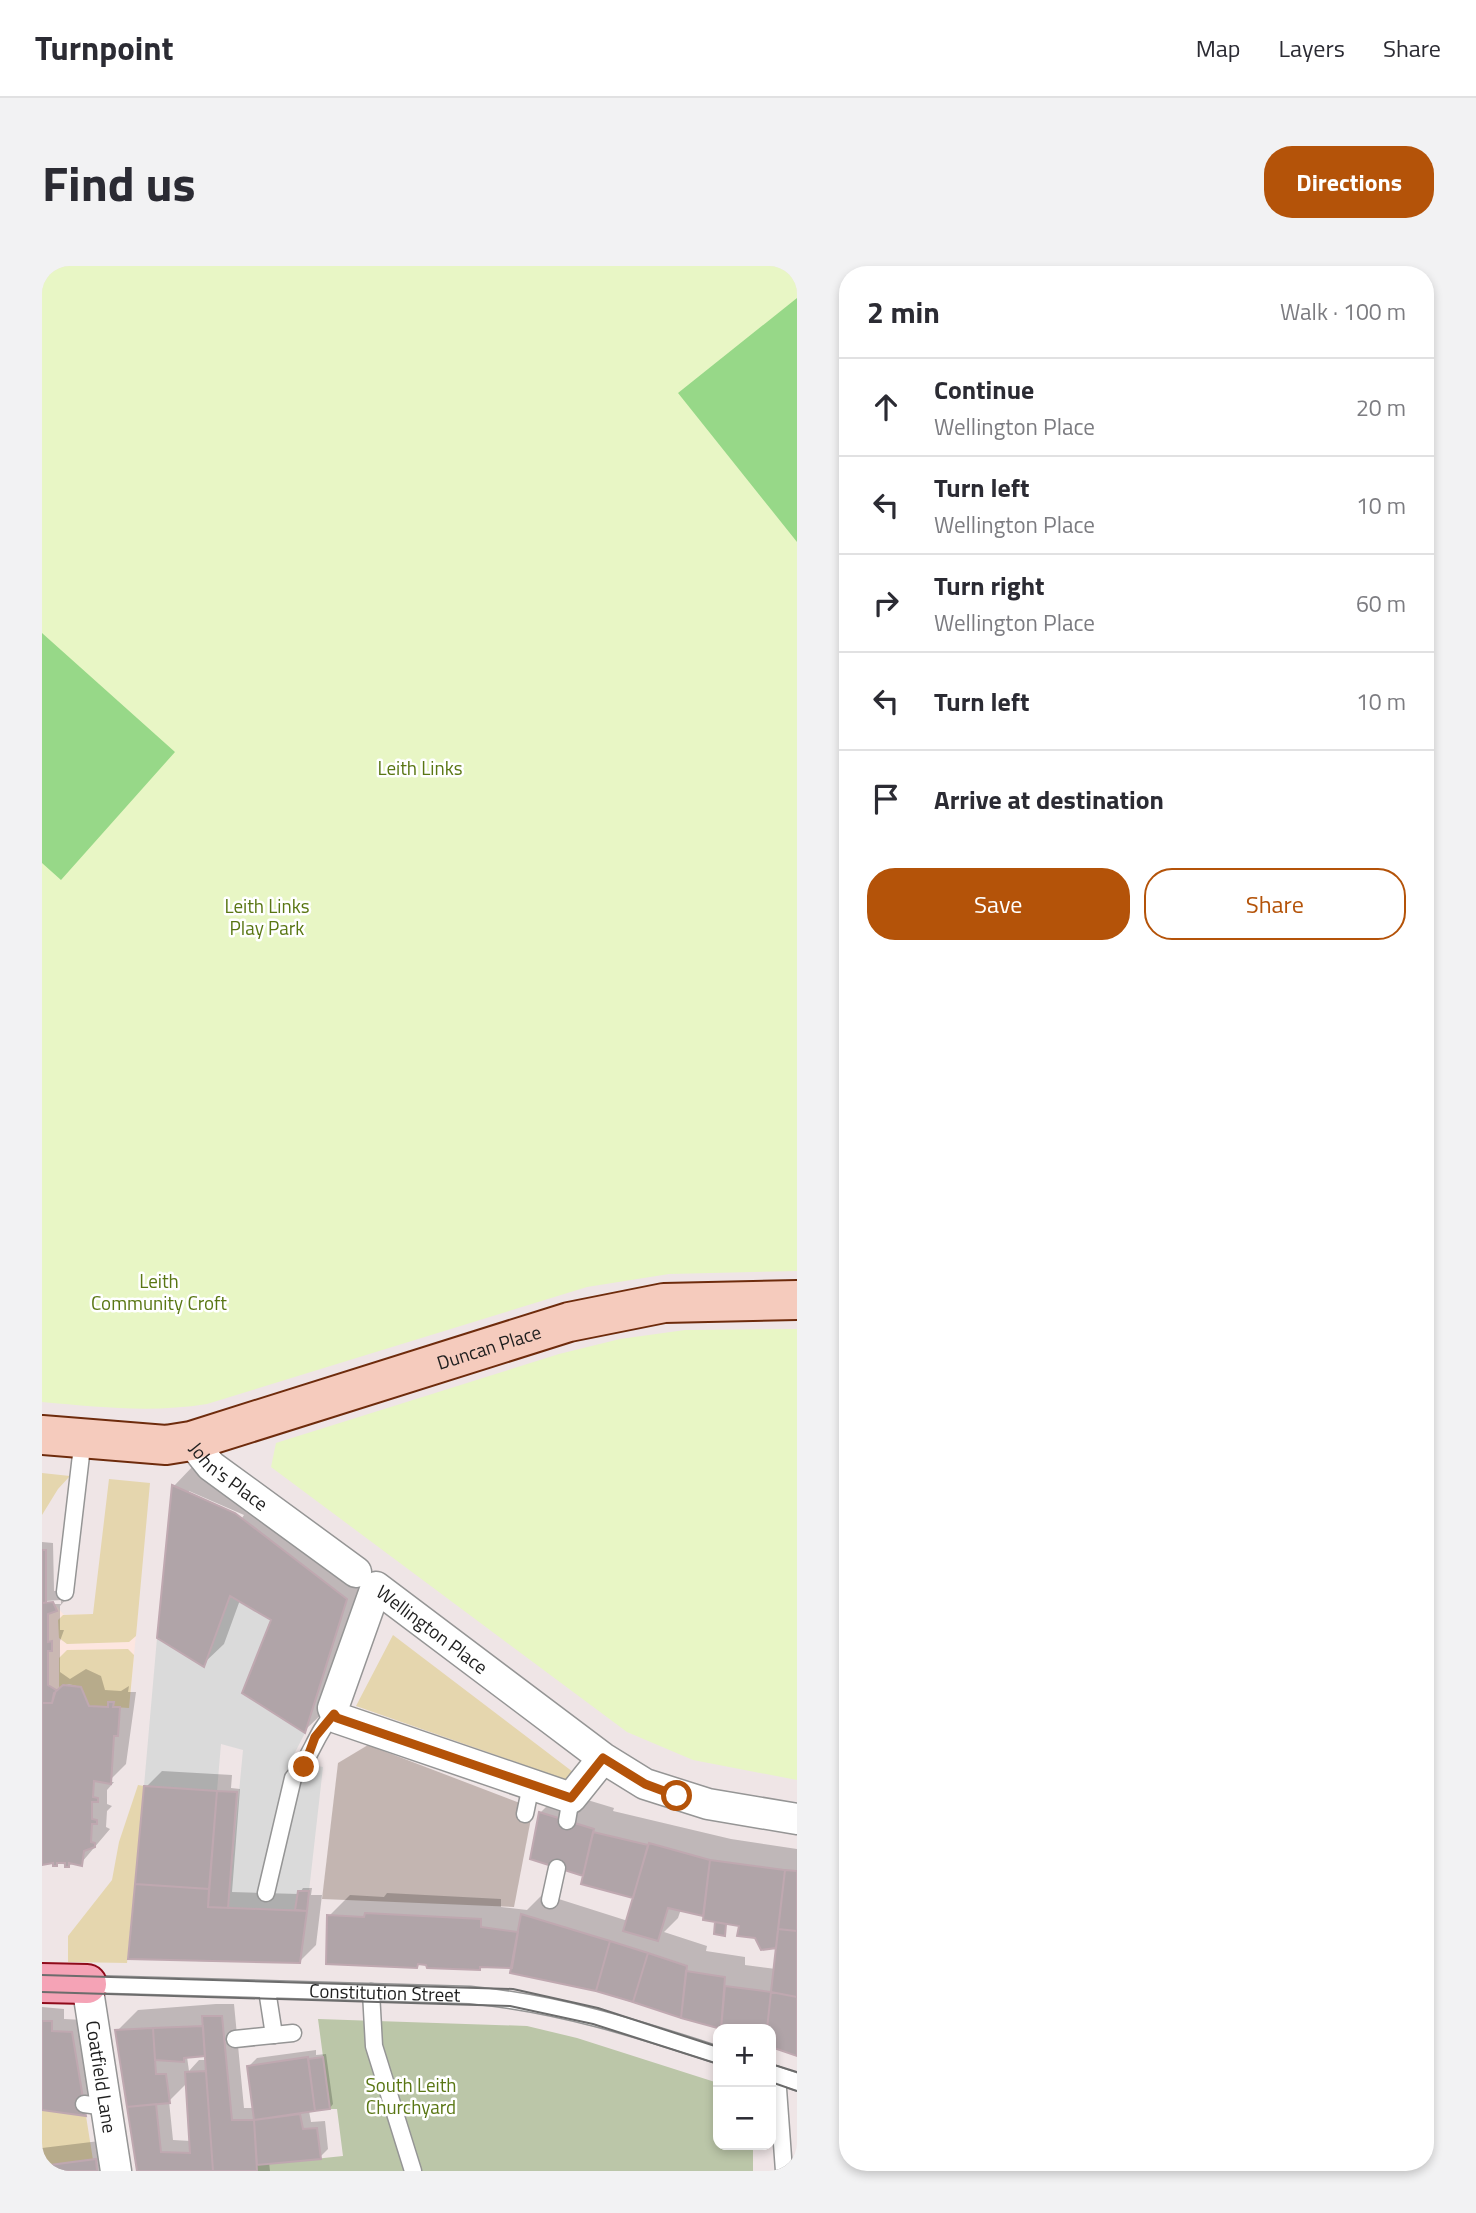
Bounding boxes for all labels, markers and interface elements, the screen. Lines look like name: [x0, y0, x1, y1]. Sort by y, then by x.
text: Turnpoint: [35, 23, 174, 73]
text: Map: [1196, 30, 1241, 66]
text: Layers: [1279, 30, 1345, 66]
text: Share: [1383, 30, 1441, 66]
text: Find us: [42, 145, 196, 220]
button: Directions: [1264, 146, 1434, 218]
text: 2 min: [867, 289, 940, 335]
text: Walk · 100 m: [1280, 294, 1406, 329]
text: Continue: [934, 370, 1034, 409]
icon: ahead: [867, 388, 905, 426]
text: 20 m: [1356, 390, 1406, 425]
text: Wellington Place: [934, 409, 1095, 444]
text: Turn left: [934, 468, 1029, 507]
icon: left: [867, 486, 905, 524]
text: 10 m: [1356, 488, 1406, 523]
text: Wellington Place: [934, 507, 1095, 542]
text: Turn right: [934, 566, 1045, 605]
icon: right: [867, 584, 905, 622]
text: 60 m: [1356, 586, 1406, 621]
text: Wellington Place: [934, 605, 1095, 640]
icon: left: [867, 682, 905, 720]
text: Turn left: [934, 682, 1029, 721]
text: 10 m: [1356, 684, 1406, 719]
park label: Leith Links: [377, 753, 463, 782]
icon: arrive: [867, 780, 905, 818]
text: Arrive at destination: [934, 780, 1164, 819]
button: Save: [867, 868, 1130, 940]
button: Share: [1144, 868, 1406, 940]
park label: Leith Links Play Park: [224, 891, 310, 942]
park label: Leith Community Croft: [91, 1266, 227, 1317]
street label: Duncan Place: [433, 1317, 544, 1377]
street label: John's Place: [183, 1435, 275, 1517]
street label: Wellington Place: [371, 1577, 494, 1681]
route end: [288, 1751, 319, 1782]
route start: [661, 1780, 692, 1811]
street label: Constitution Street: [309, 1975, 461, 2009]
street label: Coatfield Lane: [79, 2018, 125, 2135]
map controls: [713, 2024, 776, 2150]
button: +: [713, 2024, 776, 2087]
park label: South Leith Churchyard: [365, 2070, 457, 2121]
button: −: [713, 2087, 776, 2150]

